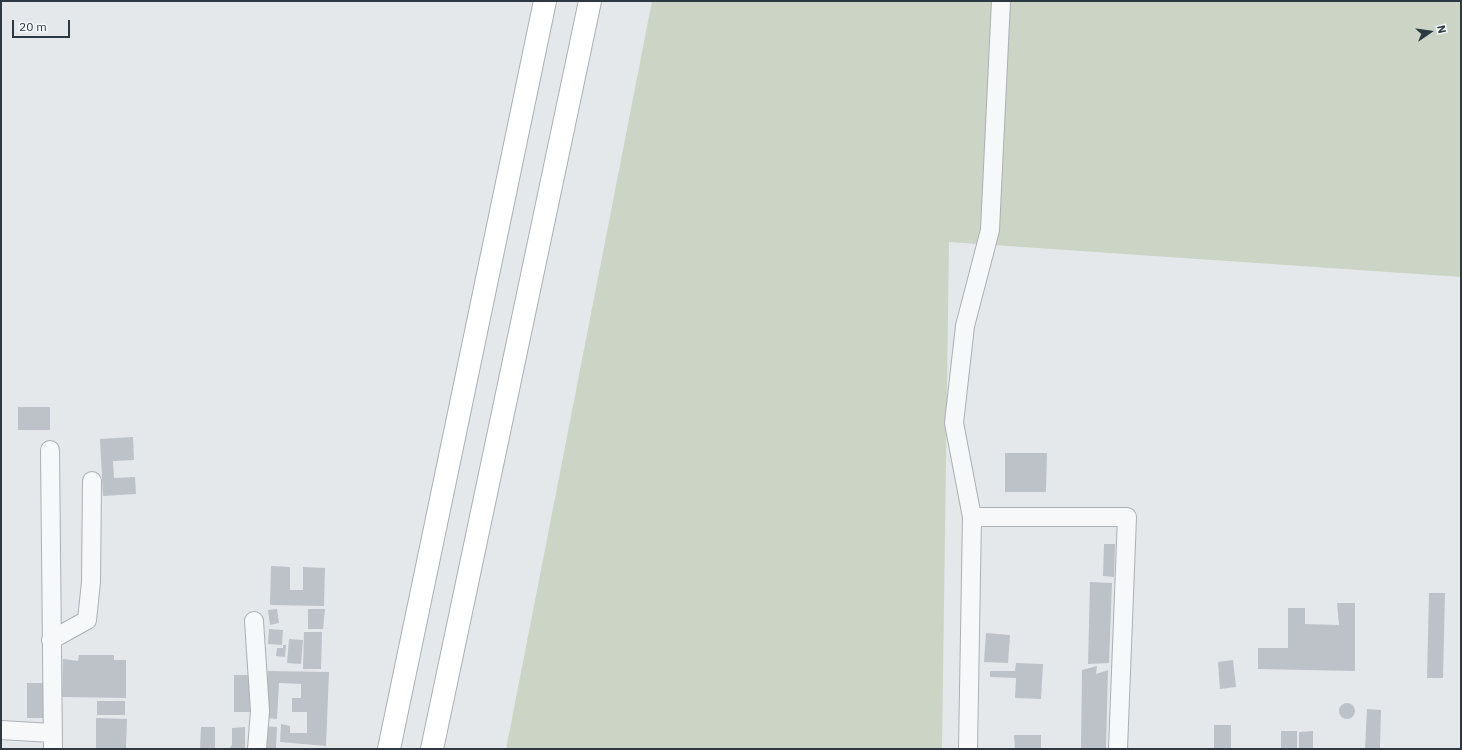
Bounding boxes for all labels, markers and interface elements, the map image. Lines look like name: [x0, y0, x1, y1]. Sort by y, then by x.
scale bar: [14, 12, 72, 38]
north arrow: [1410, 12, 1450, 52]
text: 20 m: [19, 19, 47, 34]
text: N: [1434, 24, 1449, 35]

